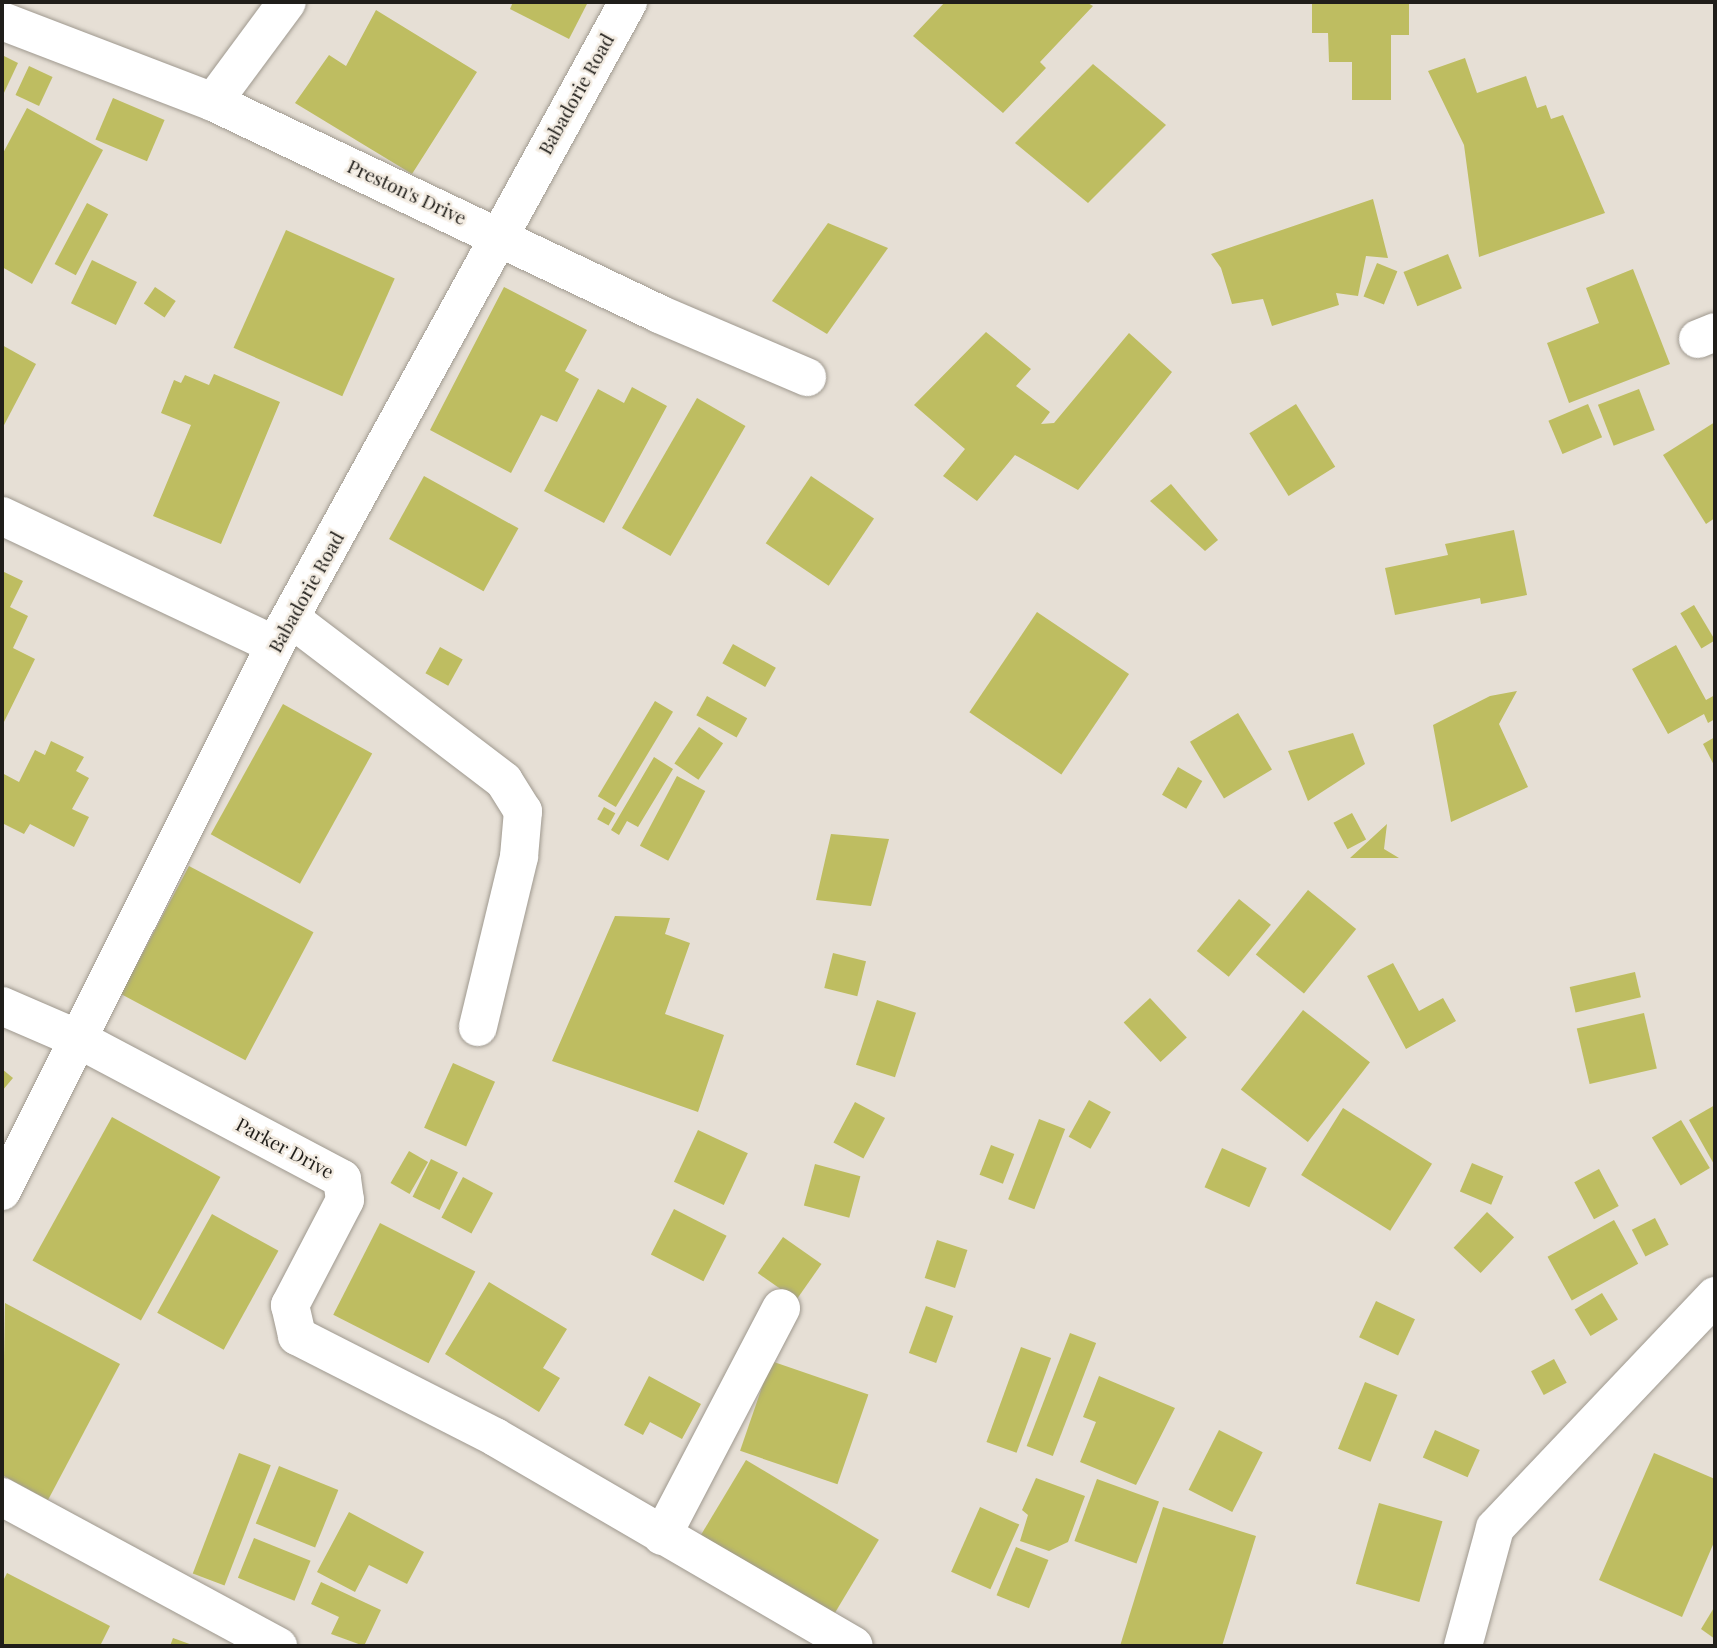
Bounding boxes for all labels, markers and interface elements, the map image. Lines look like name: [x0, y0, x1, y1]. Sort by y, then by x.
street label: Babadorie Road: [533, 30, 619, 158]
street label: Preston's Drive: [344, 154, 470, 230]
street label: Babadorie Road: [263, 528, 349, 656]
street label: Parker Drive: [232, 1113, 338, 1183]

